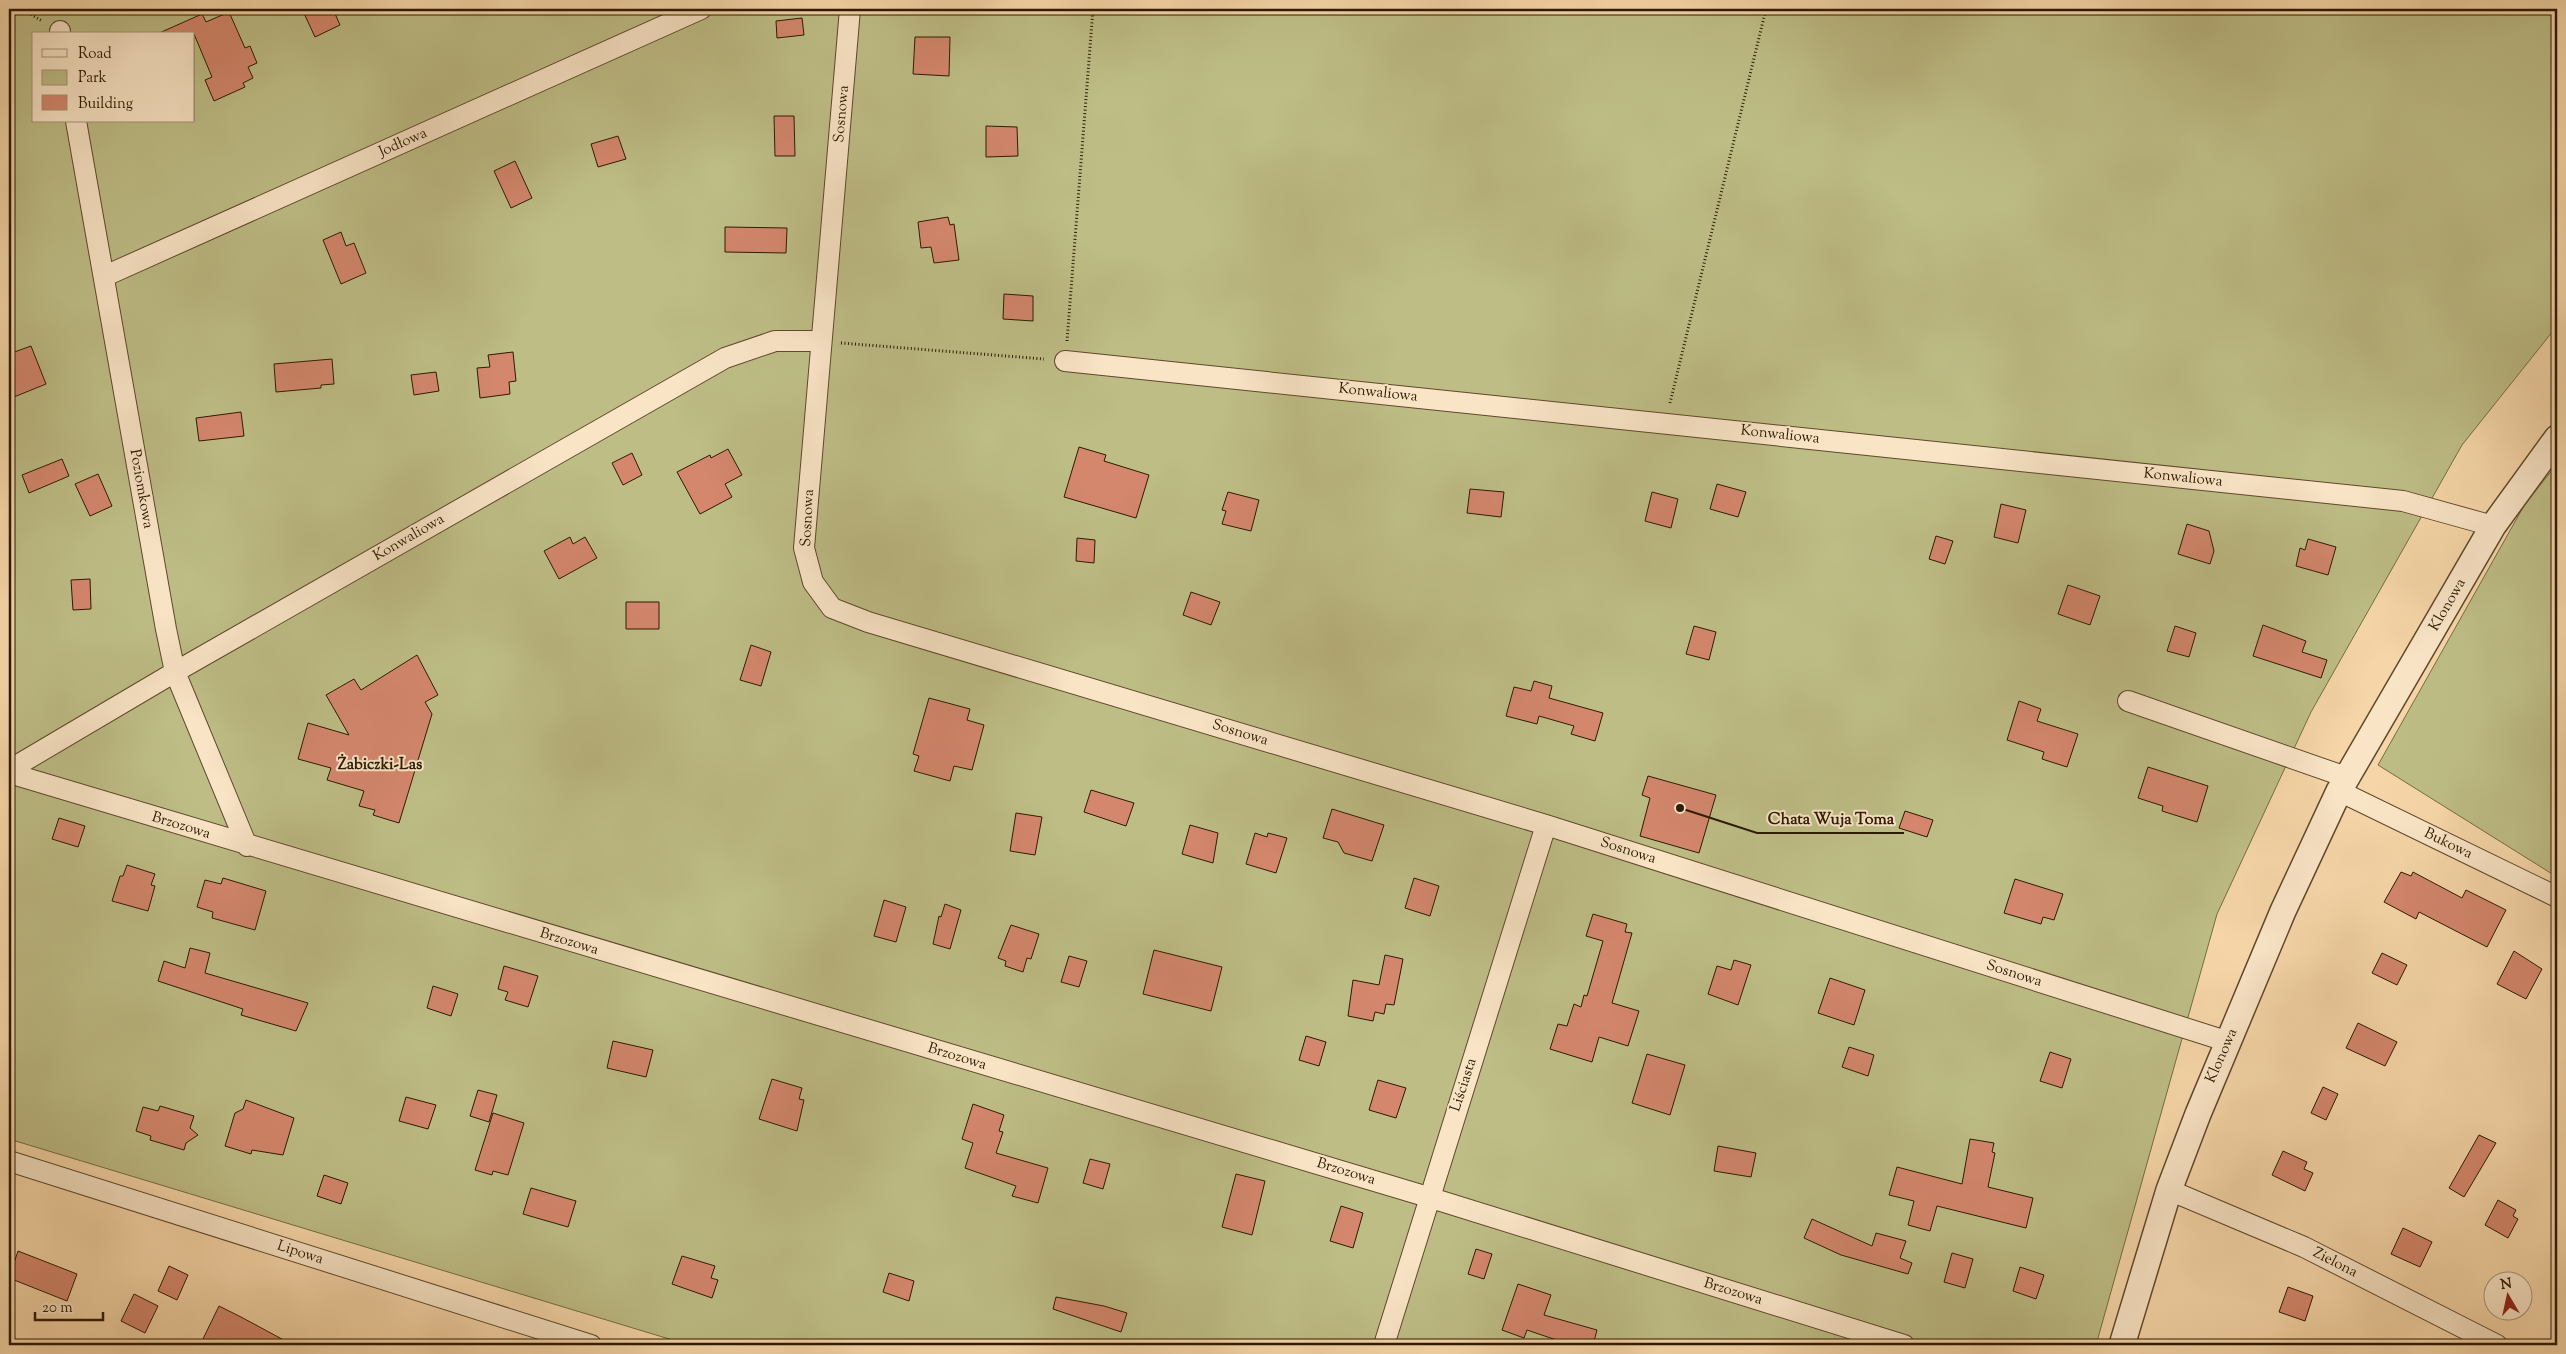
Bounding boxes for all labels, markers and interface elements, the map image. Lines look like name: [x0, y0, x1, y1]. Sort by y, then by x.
legend: [32, 32, 195, 122]
text: Road: [78, 44, 112, 65]
text: Park: [78, 68, 107, 89]
street label: Sosnowa: [829, 84, 855, 144]
text: Building: [78, 94, 133, 115]
street label: Jodłowa: [375, 123, 431, 163]
street label: Konwaliowa: [1337, 378, 1419, 408]
street label: Konwaliowa: [1739, 420, 1821, 450]
street label: Poziomkowa: [124, 448, 158, 530]
street label: Konwaliowa: [2142, 463, 2224, 493]
street label: Sosnowa: [796, 489, 820, 547]
street label: Konwaliowa: [369, 509, 449, 567]
street label: Klonowa: [2424, 575, 2472, 635]
street label: Sosnowa: [1209, 715, 1271, 751]
district label: Żabiczki-Las: [338, 753, 422, 777]
callout: Chata Wuja Toma: [1757, 802, 1904, 833]
street label: Brzozowa: [149, 807, 213, 845]
text: Chata Wuja Toma: [1768, 809, 1895, 832]
street label: Bukowa: [2420, 823, 2476, 865]
street label: Sosnowa: [1597, 832, 1659, 870]
street label: Brzozowa: [537, 923, 601, 961]
street label: Sosnowa: [1983, 955, 2045, 993]
street label: Klonowa: [2201, 1025, 2243, 1087]
street label: Brzozowa: [925, 1038, 989, 1076]
street label: Liściasta: [1445, 1055, 1483, 1114]
street label: Brzozowa: [1314, 1153, 1378, 1191]
street label: Lipowa: [274, 1236, 326, 1270]
street label: Zielona: [2309, 1243, 2361, 1283]
north arrow: [2484, 1272, 2534, 1322]
street label: Brzozowa: [1701, 1273, 1765, 1311]
text: N: [2499, 1274, 2513, 1296]
scale bar: [35, 1289, 102, 1321]
text: 20 m: [42, 1298, 73, 1319]

